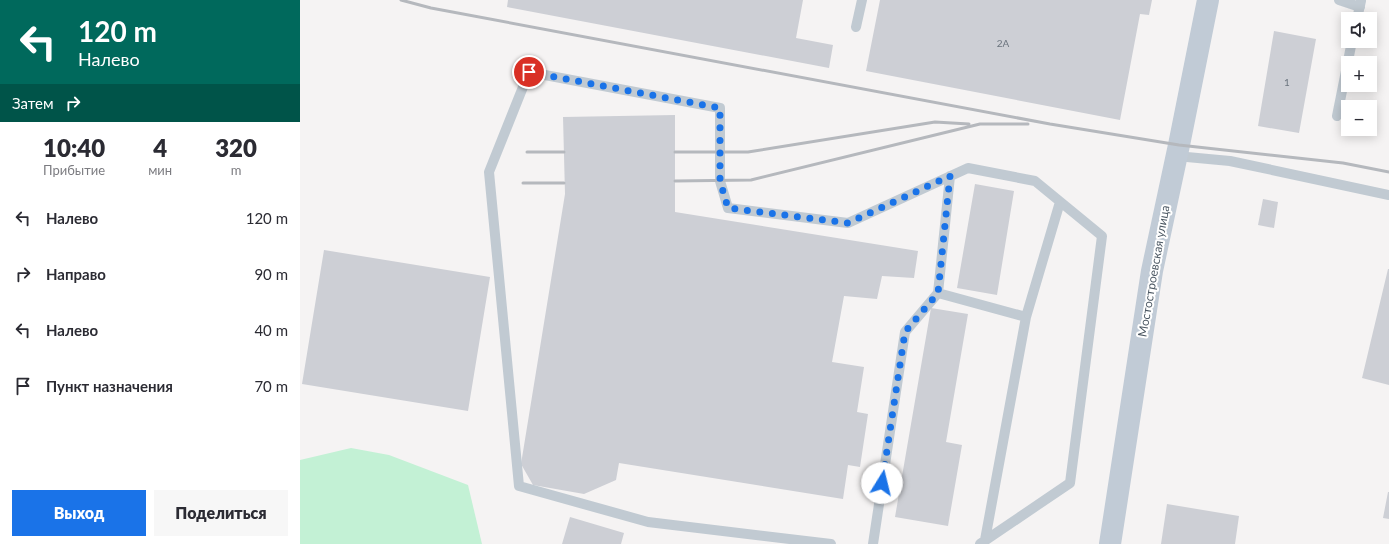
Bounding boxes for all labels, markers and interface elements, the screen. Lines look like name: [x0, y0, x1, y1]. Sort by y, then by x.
map controls: [1341, 12, 1377, 136]
button: sound: [1341, 12, 1377, 48]
text: 120 m: [78, 14, 157, 48]
icon: left: [12, 16, 64, 68]
house number: 2А: [997, 37, 1010, 49]
text: Налево: [78, 48, 140, 70]
pin: [512, 55, 546, 89]
button: +: [1341, 56, 1377, 92]
icon: arrive: [518, 61, 540, 83]
house number: 1: [1284, 76, 1290, 88]
icon: right: [62, 92, 84, 114]
text: Затем: [12, 94, 54, 112]
button: −: [1341, 100, 1377, 136]
text: 10:40: [43, 133, 105, 162]
text: 4: [153, 133, 167, 162]
text: 320: [215, 133, 257, 162]
text: Прибытие: [43, 162, 105, 178]
text: мин: [148, 162, 172, 178]
text: m: [231, 162, 241, 178]
street label: Мостостроевская улица: [1135, 204, 1172, 338]
icon: left: [12, 207, 34, 229]
text: Налево: [46, 209, 98, 227]
text: 120 m: [246, 209, 288, 227]
icon: right: [12, 263, 34, 285]
text: Направо: [46, 265, 106, 283]
text: 90 m: [254, 265, 288, 283]
icon: left: [12, 319, 34, 341]
text: Налево: [46, 321, 98, 339]
text: 40 m: [254, 321, 288, 339]
icon: arrive: [12, 375, 34, 397]
text: Пункт назначения: [46, 377, 173, 395]
text: 70 m: [254, 377, 288, 395]
position arrow: [861, 462, 903, 504]
button: Выход: [12, 490, 146, 536]
button: Поделиться: [154, 490, 288, 536]

